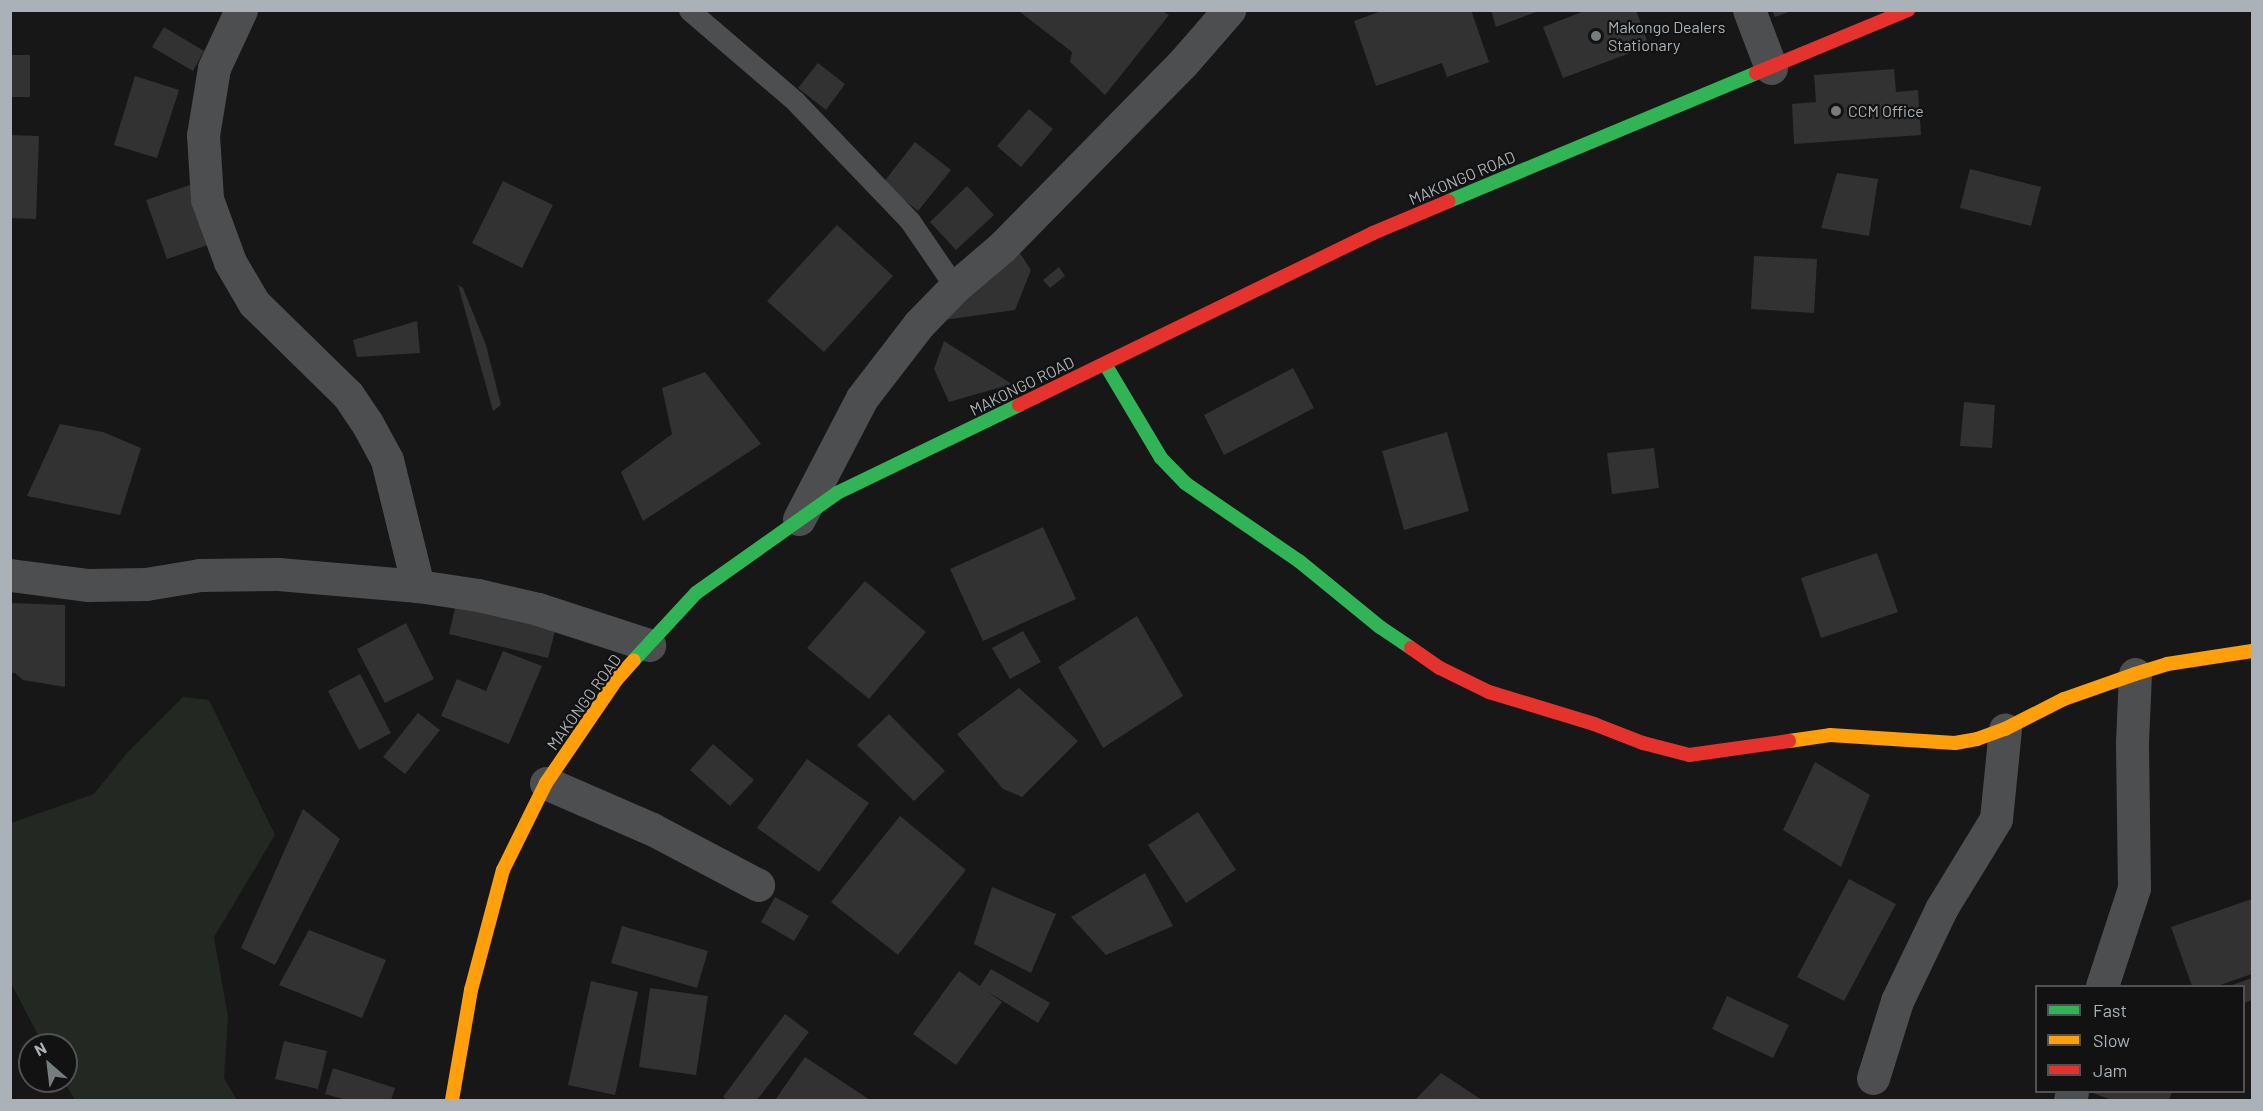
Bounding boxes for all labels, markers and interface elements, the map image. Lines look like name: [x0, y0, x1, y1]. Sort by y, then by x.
place label: Makongo Dealers Stationary: [1608, 17, 1725, 55]
marker: Makongo Dealers Stationary: [1589, 29, 1603, 43]
place label: CCM Office: [1848, 101, 1924, 121]
marker: CCM Office: [1829, 104, 1843, 118]
street label: MAKONGO ROAD: [1406, 147, 1518, 209]
street label: MAKONGO ROAD: [967, 352, 1077, 420]
street label: MAKONGO ROAD: [543, 650, 625, 754]
legend: [2035, 985, 2245, 1093]
text: Fast: [2093, 999, 2127, 1021]
text: Slow: [2093, 1029, 2130, 1051]
north arrow: [18, 1033, 78, 1093]
text: N: [31, 1038, 49, 1059]
text: Jam: [2093, 1059, 2127, 1081]

